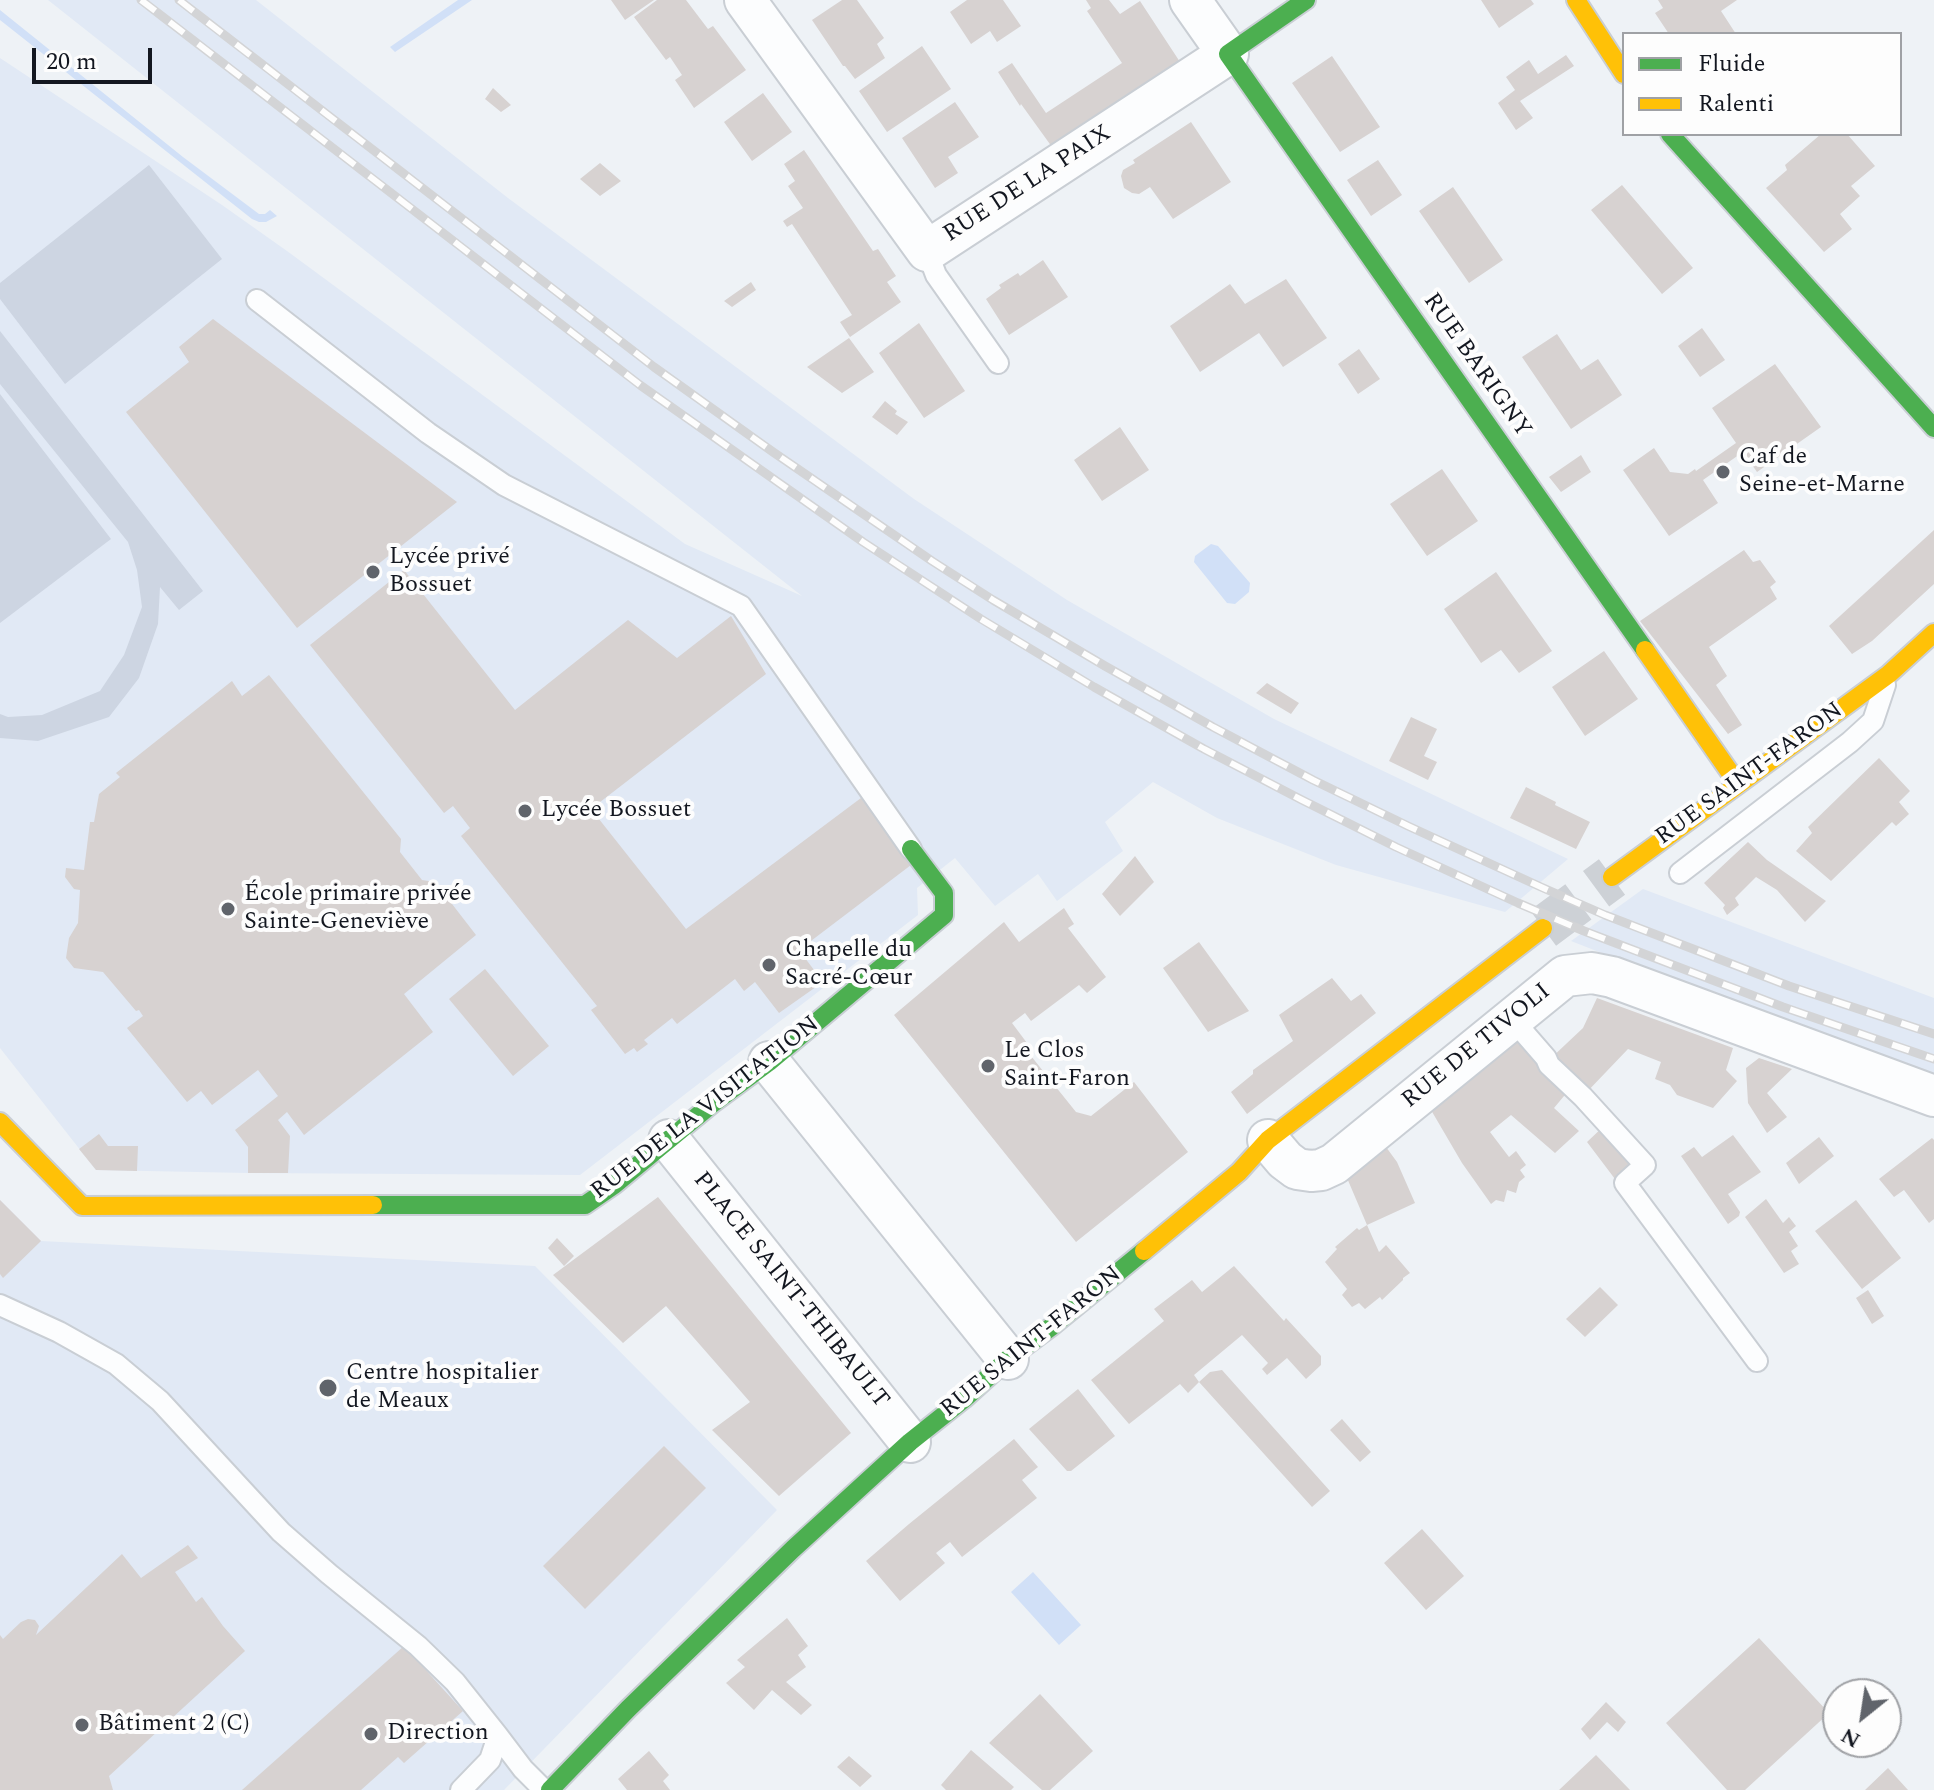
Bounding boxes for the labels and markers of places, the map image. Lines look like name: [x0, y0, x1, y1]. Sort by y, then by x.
place label: Caf de Seine-et-Marne: [1739, 444, 1905, 500]
marker: Caf de Seine-et-Marne: [1714, 463, 1732, 481]
place label: Lycée privé Bossuet: [389, 544, 510, 600]
marker: Lycée privé Bossuet: [364, 563, 382, 581]
place label: Lycée Bossuet: [541, 797, 691, 825]
marker: Lycée Bossuet: [516, 802, 534, 820]
place label: École primaire privée Sainte-Geneviève: [244, 881, 472, 937]
marker: École primaire privée Sainte-Geneviève: [219, 900, 237, 918]
place label: Chapelle du Sacré-Cœur: [785, 937, 913, 993]
marker: Chapelle du Sacré-Cœur: [760, 956, 778, 974]
place label: Le Clos Saint-Faron: [1004, 1038, 1130, 1094]
marker: Le Clos Saint-Faron: [979, 1057, 997, 1075]
place label: Centre hospitalier de Meaux: [346, 1360, 539, 1416]
marker: Centre hospitalier de Meaux: [317, 1377, 339, 1399]
place label: Bâtiment 2 (C): [98, 1711, 249, 1739]
marker: Bâtiment 2 (C): [73, 1716, 91, 1734]
place label: Direction: [387, 1720, 489, 1748]
marker: Direction: [362, 1725, 380, 1743]

